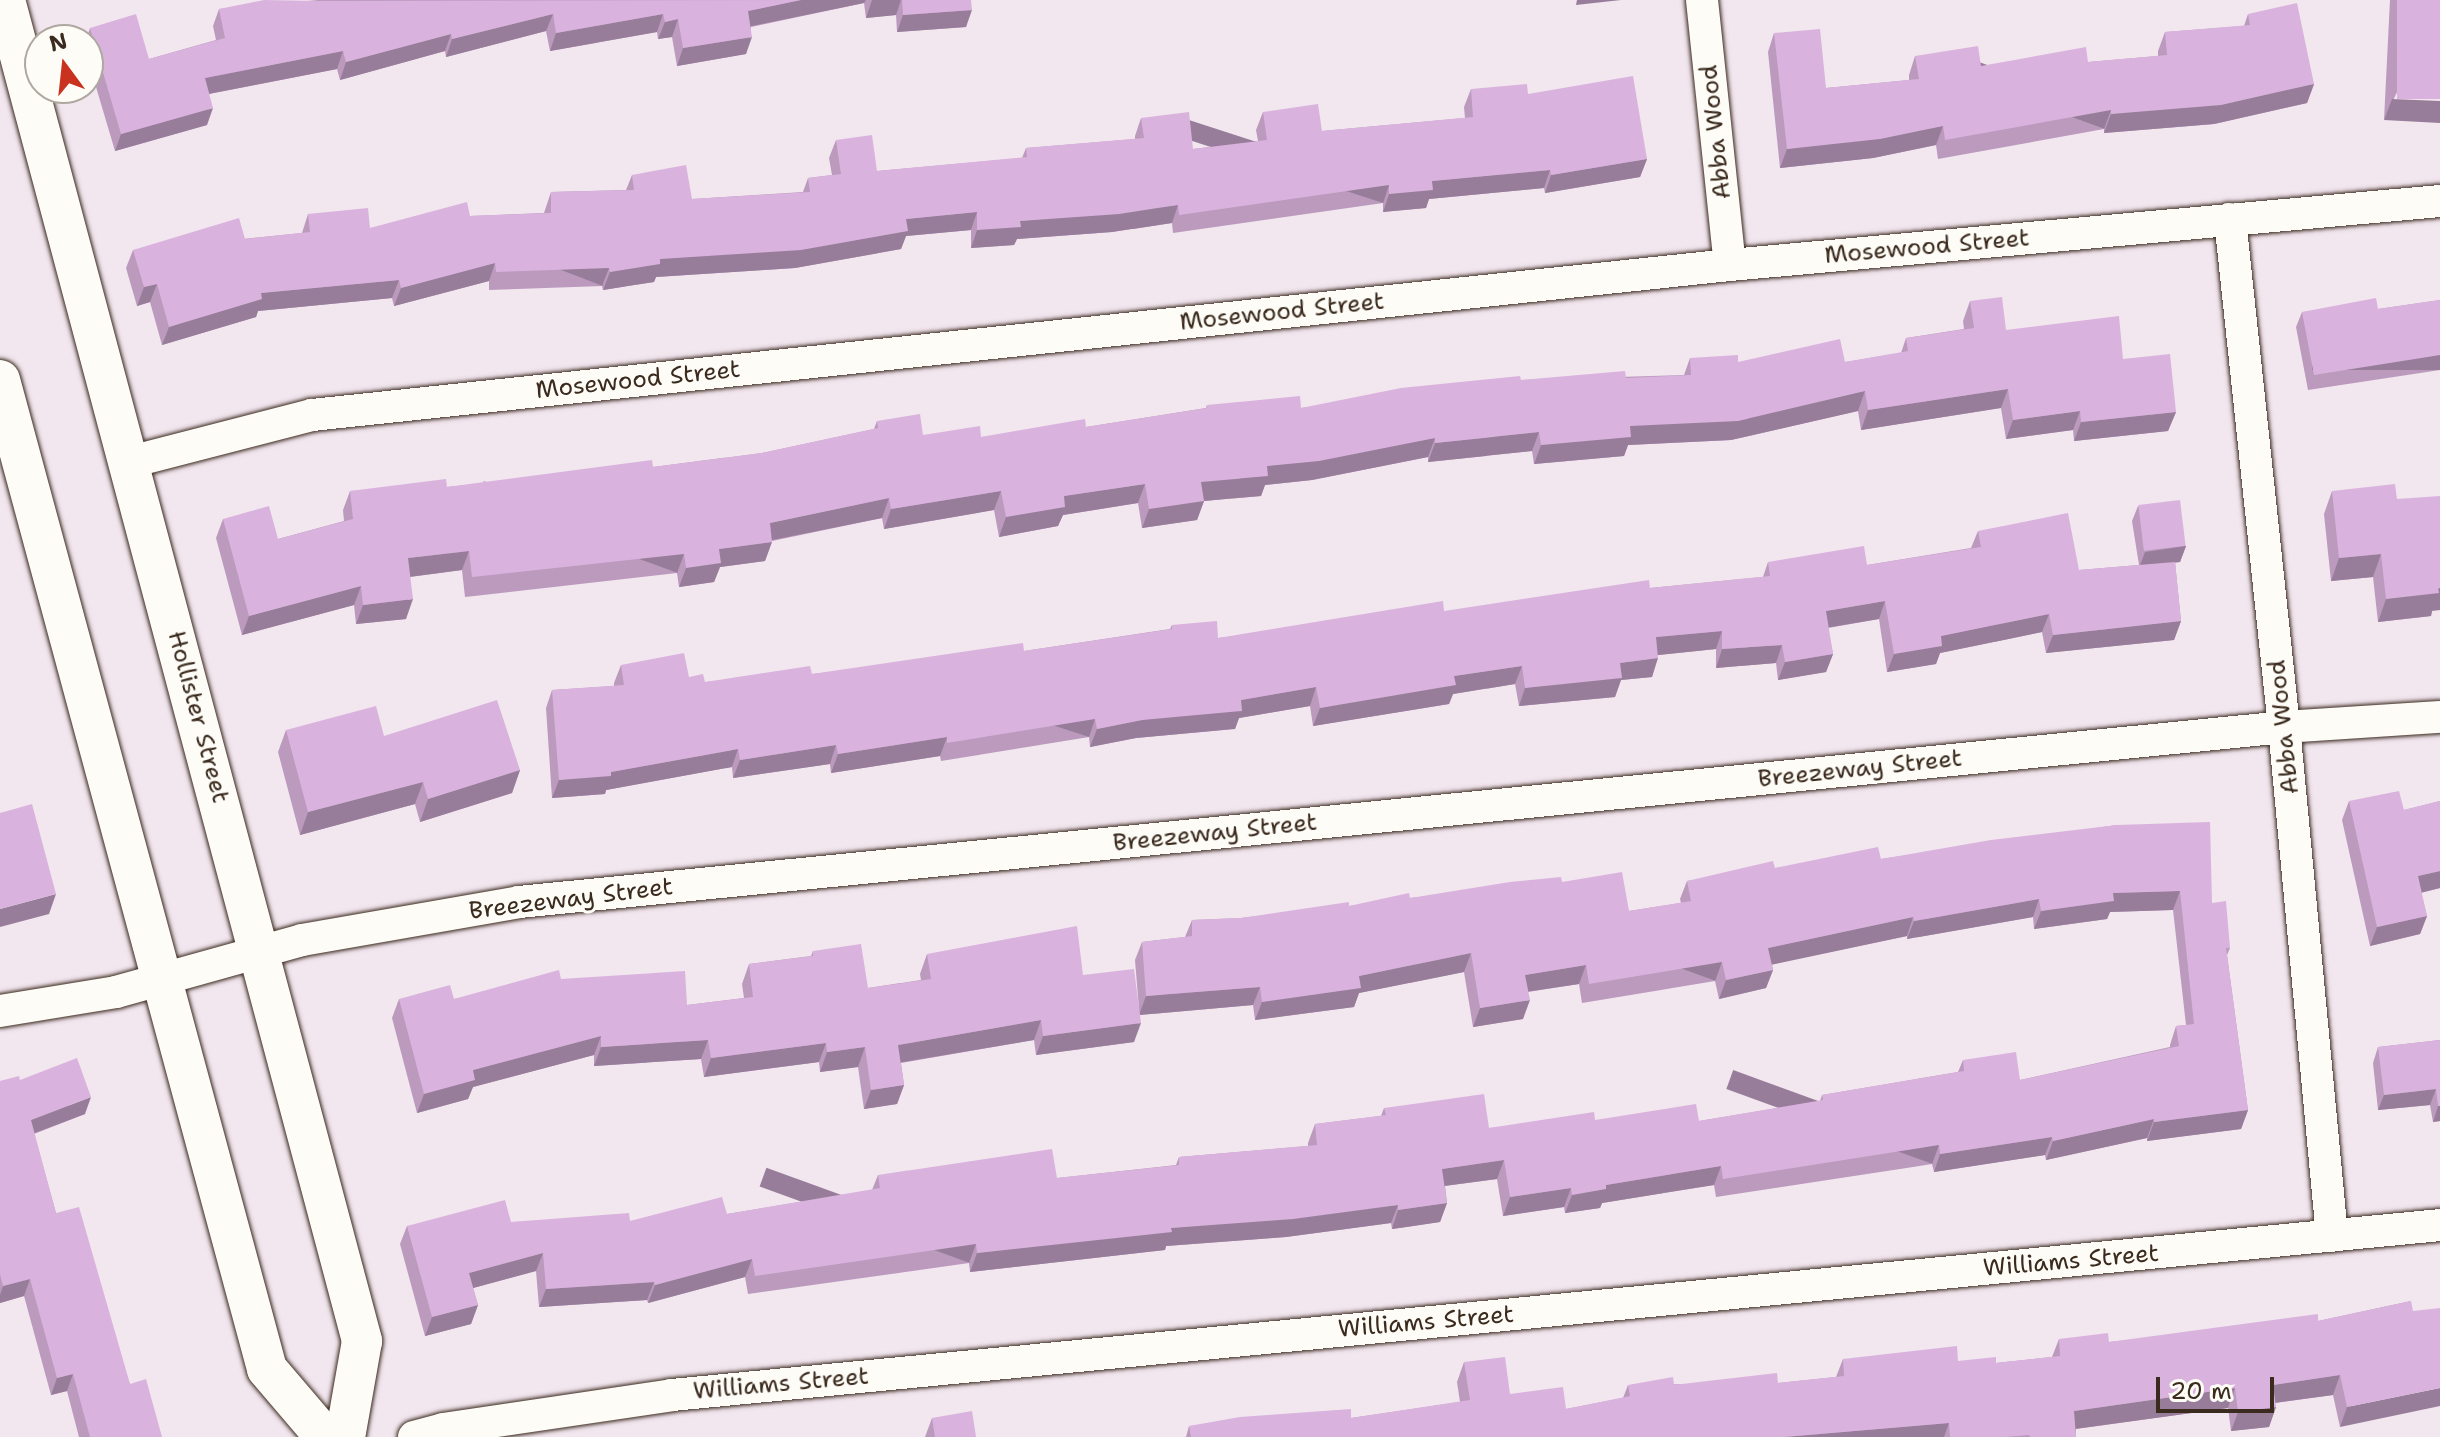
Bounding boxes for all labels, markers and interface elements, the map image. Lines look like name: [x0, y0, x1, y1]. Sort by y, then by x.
north arrow: [24, 24, 104, 104]
text: N: [46, 26, 70, 59]
street label: Abba Wood: [1695, 63, 1737, 201]
street label: Mosewood Street: [1823, 224, 2031, 270]
street label: Mosewood Street: [1178, 287, 1386, 337]
street label: Mosewood Street: [534, 355, 742, 405]
street label: Hollister Street: [161, 628, 235, 806]
street label: Abba Wood: [2263, 658, 2305, 796]
street label: Breezeway Street: [1757, 744, 1963, 794]
street label: Breezeway Street: [1112, 808, 1318, 858]
street label: Breezeway Street: [467, 872, 675, 926]
street label: Williams Street: [1982, 1239, 2160, 1283]
street label: Williams Street: [1337, 1300, 1515, 1344]
scale bar: [2160, 1361, 2278, 1411]
street label: Williams Street: [692, 1362, 870, 1406]
text: 20 m: [2170, 1375, 2232, 1407]

